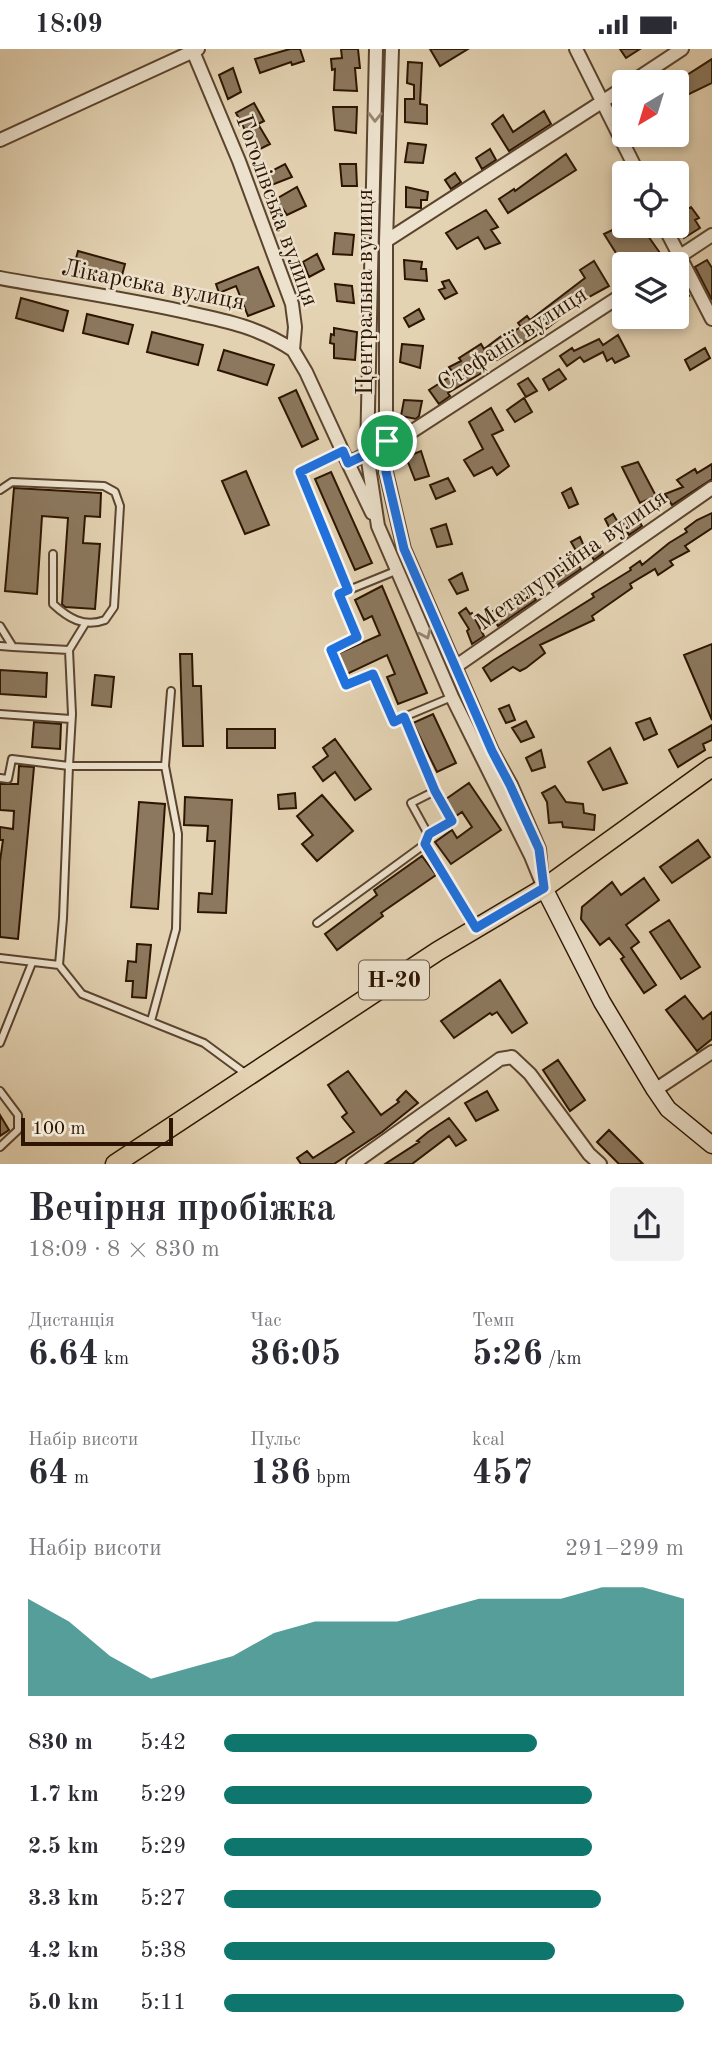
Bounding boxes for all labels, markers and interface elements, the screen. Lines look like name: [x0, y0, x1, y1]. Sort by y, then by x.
text: 18:09: [35, 12, 103, 38]
north arrow: [612, 70, 690, 147]
map controls: [612, 70, 689, 329]
street label: Гоголівська вулиця: [230, 112, 322, 310]
one-way arrow: [367, 112, 382, 123]
button: locate: [612, 161, 689, 238]
street label: Центральна вулиця: [354, 189, 378, 395]
button: layers: [612, 252, 689, 329]
street label: Лікарська вулиця: [59, 256, 247, 316]
street label: Стефанії вулиця: [434, 283, 592, 397]
pin: [357, 411, 417, 471]
icon: arrive: [368, 422, 406, 460]
street label: Металургійна вулиця: [472, 486, 672, 636]
one-way arrow: [418, 627, 432, 640]
road number: Н-20: [359, 961, 429, 999]
scale bar: [21, 1115, 173, 1147]
text: 100 m: [32, 1120, 85, 1139]
button: share: [610, 1187, 684, 1261]
text: Вечірня пробіжка: [28, 1191, 336, 1229]
text: 18:09 · 8 × 830 m: [28, 1238, 220, 1261]
text: Дистанція: [28, 1312, 115, 1331]
text: Час: [250, 1312, 282, 1331]
text: Темп: [472, 1312, 514, 1331]
text: 6.64: [28, 1337, 99, 1372]
text: 36:05: [250, 1337, 341, 1372]
text: 5:26: [472, 1337, 543, 1372]
text: km: [99, 1350, 129, 1369]
text: /km: [543, 1350, 582, 1369]
text: Набір висоти: [28, 1431, 138, 1450]
text: Пульс: [250, 1431, 301, 1450]
text: kcal: [472, 1431, 505, 1450]
text: 64: [28, 1456, 69, 1491]
text: 136: [250, 1456, 311, 1491]
text: 457: [472, 1456, 533, 1491]
text: m: [69, 1469, 89, 1488]
text: bpm: [311, 1469, 351, 1488]
text: Набір висоти: [28, 1537, 162, 1560]
text: 291–299 m: [565, 1537, 684, 1560]
text: 830 m: [28, 1731, 93, 1754]
text: 5:42: [140, 1731, 186, 1754]
text: 1.7 km: [28, 1783, 99, 1806]
text: 5:29: [140, 1783, 186, 1806]
text: 2.5 km: [28, 1835, 99, 1858]
text: 5:29: [140, 1835, 186, 1858]
text: 3.3 km: [28, 1887, 99, 1910]
text: 5:27: [140, 1887, 186, 1910]
text: 4.2 km: [28, 1939, 99, 1962]
text: 5:38: [140, 1939, 186, 1962]
text: 5.0 km: [28, 1991, 99, 2014]
text: 5:11: [140, 1991, 186, 2014]

